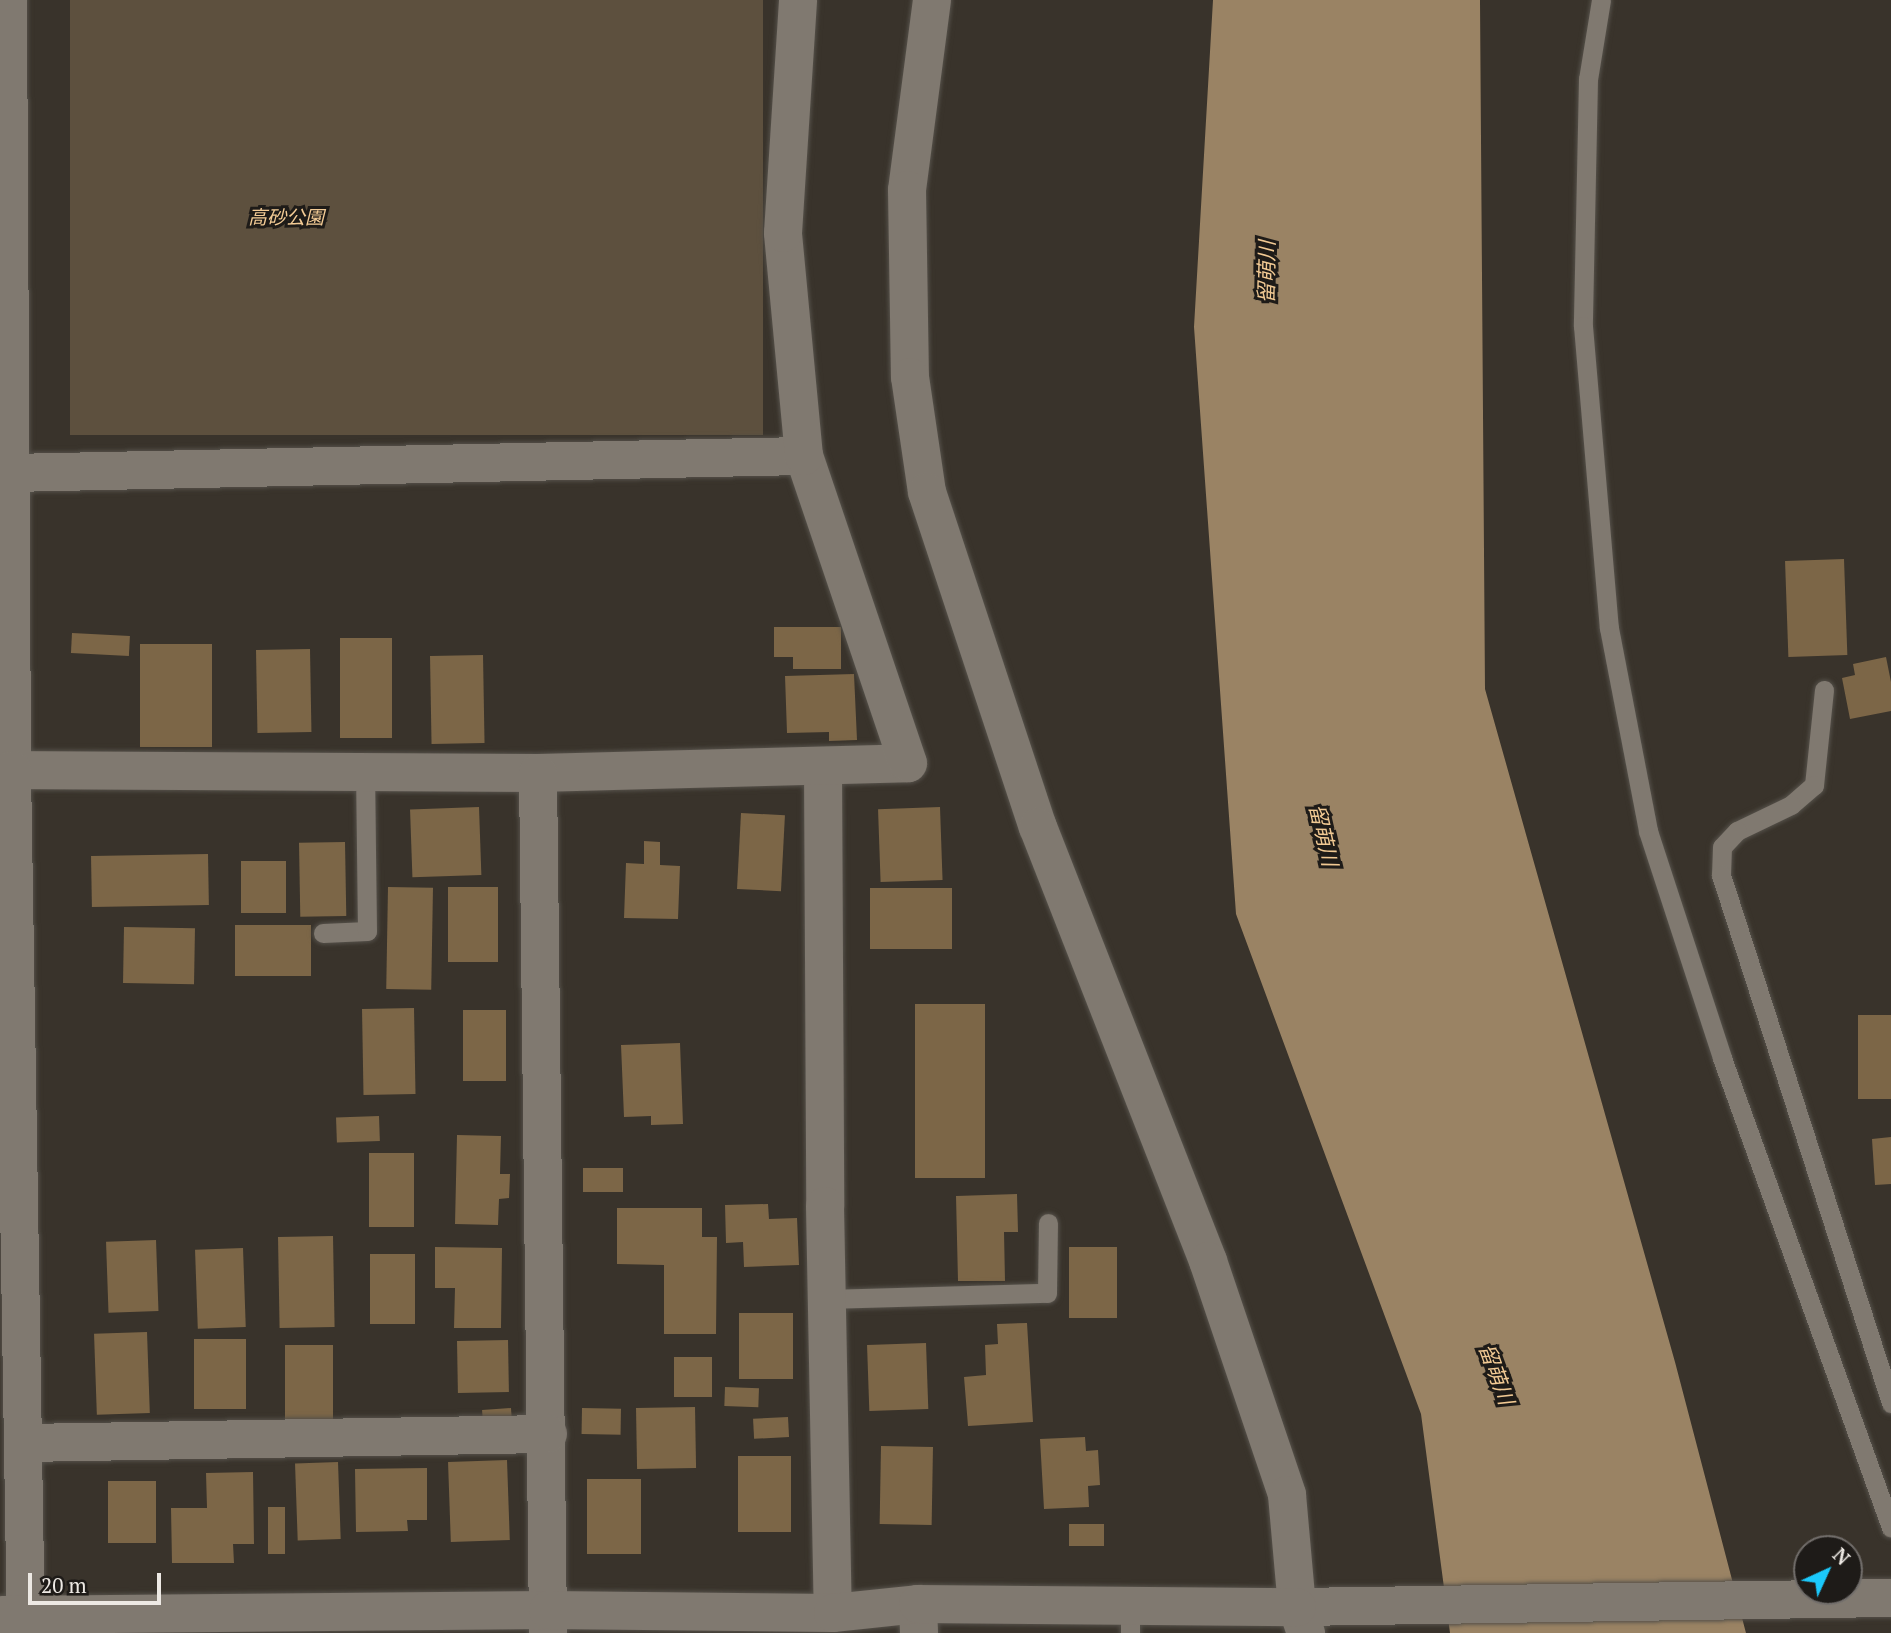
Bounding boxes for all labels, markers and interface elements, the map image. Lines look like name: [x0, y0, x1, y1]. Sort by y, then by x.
park label: 高砂公園: [248, 206, 324, 228]
water label: 留萌川: [1253, 240, 1279, 304]
water label: 留萌川: [1305, 801, 1343, 869]
water label: 留萌川: [1474, 1340, 1520, 1408]
north arrow: [1793, 1535, 1863, 1605]
text: N: [1828, 1542, 1856, 1570]
scale bar: [32, 1560, 164, 1604]
text: 20 m: [41, 1571, 87, 1599]

